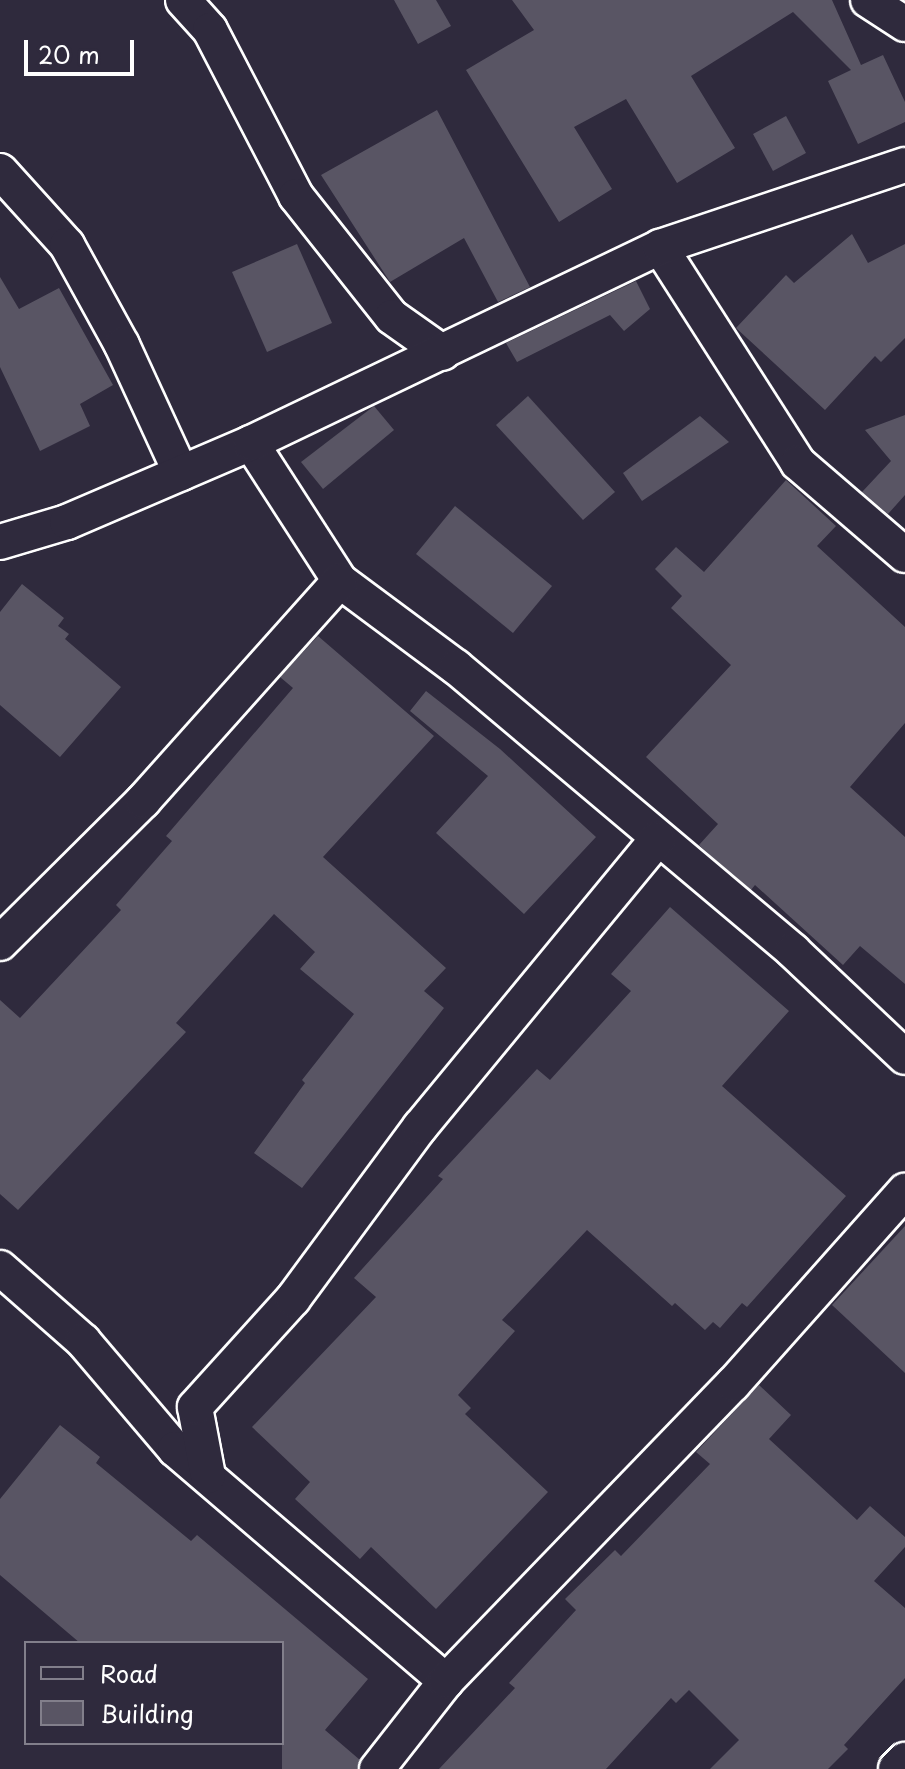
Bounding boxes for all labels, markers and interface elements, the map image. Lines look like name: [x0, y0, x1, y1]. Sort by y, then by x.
scale bar: [28, 24, 138, 74]
text: 20 m: [38, 36, 100, 72]
legend: [24, 1641, 284, 1745]
text: Road: [100, 1655, 158, 1691]
text: Building: [100, 1695, 194, 1731]

